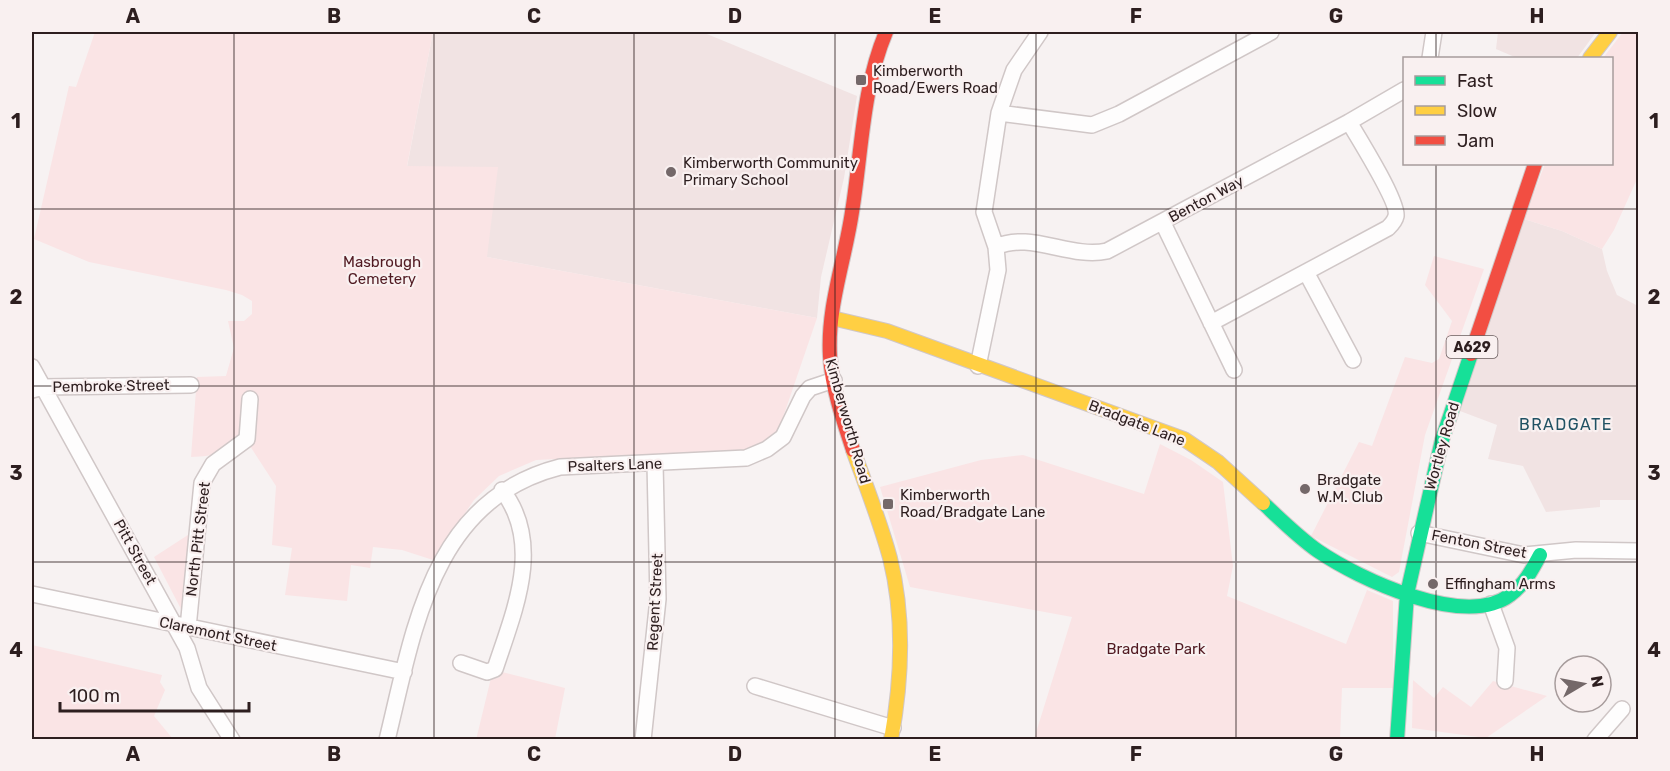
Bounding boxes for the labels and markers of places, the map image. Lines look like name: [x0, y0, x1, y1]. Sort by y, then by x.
place label: Kimberworth Road/Ewers Road: [873, 62, 998, 97]
marker: Kimberworth Road/Ewers Road: [854, 73, 868, 87]
place label: Kimberworth Community Primary School: [683, 154, 858, 189]
marker: Kimberworth Community Primary School: [664, 165, 678, 179]
place label: Bradgate W.M. Club: [1317, 471, 1383, 506]
marker: Bradgate W.M. Club: [1298, 482, 1312, 496]
place label: Kimberworth Road/Bradgate Lane: [900, 486, 1045, 521]
marker: Kimberworth Road/Bradgate Lane: [881, 497, 895, 511]
place label: Effingham Arms: [1445, 575, 1556, 593]
marker: Effingham Arms: [1426, 577, 1440, 591]

